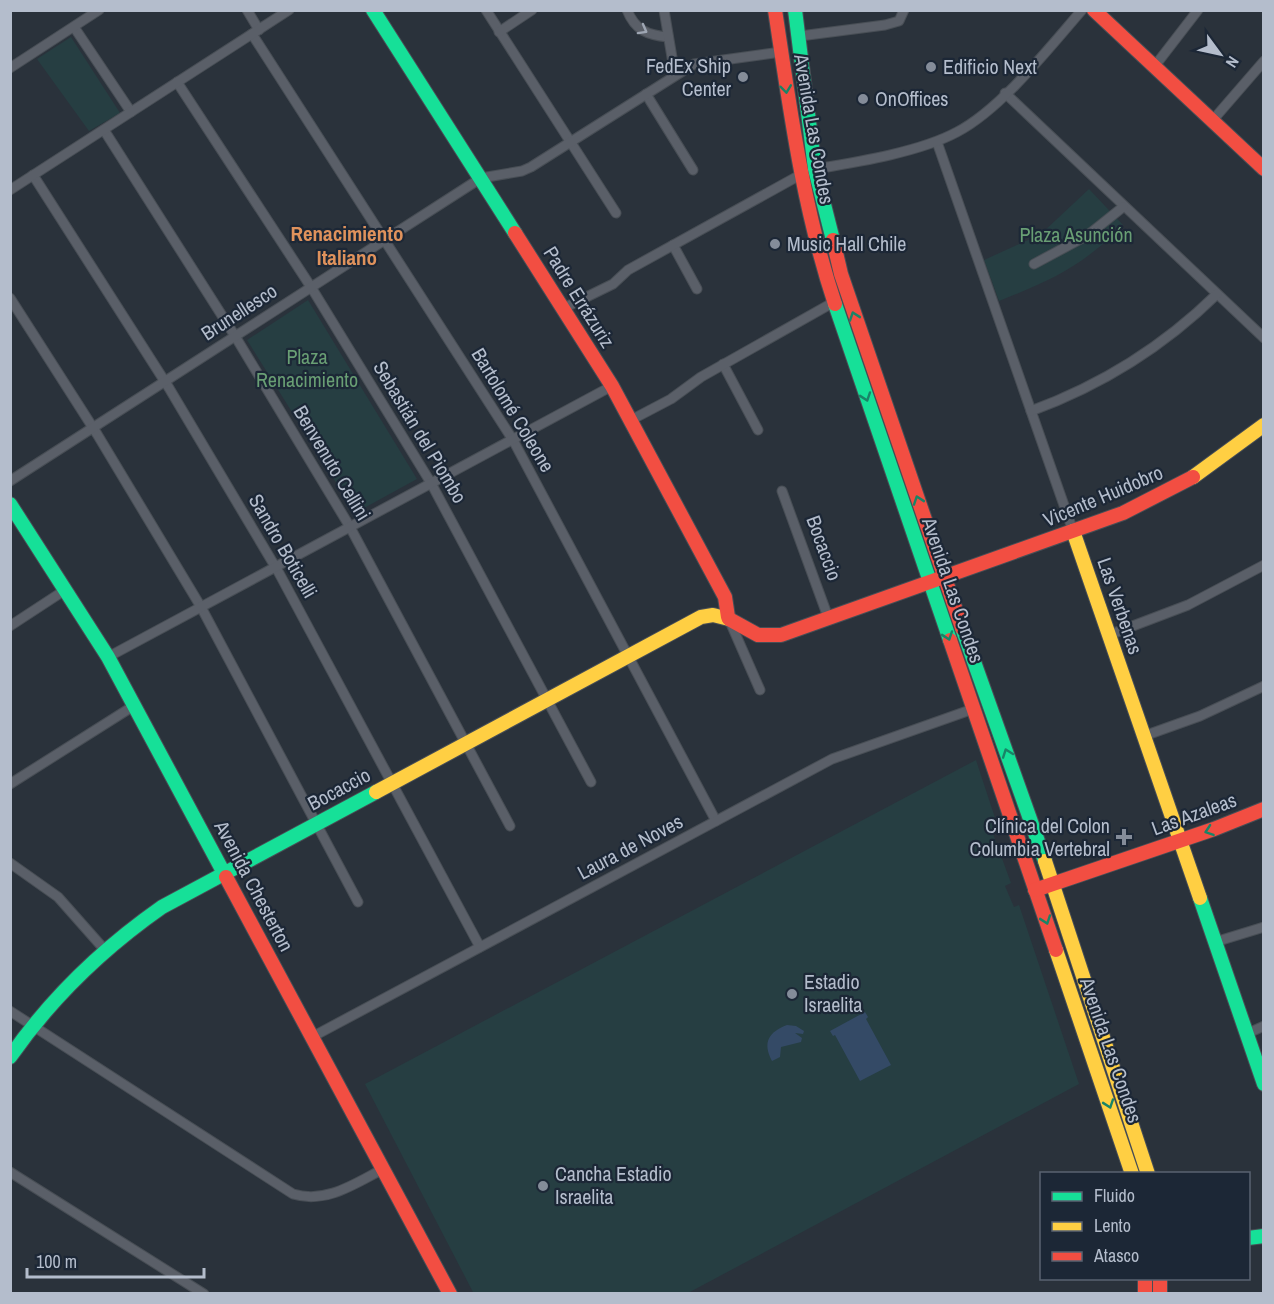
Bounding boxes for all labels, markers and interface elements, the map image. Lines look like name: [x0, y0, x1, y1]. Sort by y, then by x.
one-way arrow: [637, 23, 647, 34]
north arrow: [1190, 24, 1250, 84]
street label: Avenida Las Condes: [788, 51, 841, 206]
place label: FedEx Ship Center: [646, 52, 732, 102]
text: N: [1221, 52, 1244, 72]
place label: Edificio Next: [943, 53, 1037, 80]
marker: Edificio Next: [924, 60, 938, 74]
marker: FedEx Ship Center: [736, 70, 750, 84]
one-way arrow: [779, 85, 792, 94]
place label: OnOffices: [875, 85, 949, 112]
marker: OnOffices: [856, 92, 870, 106]
district label: Renacimiento Italiano: [291, 219, 403, 272]
park label: Plaza Asunción: [1019, 221, 1133, 248]
place label: Music Hall Chile: [787, 230, 906, 257]
marker: Music Hall Chile: [768, 237, 782, 251]
street label: Padre Errázuriz: [538, 241, 621, 353]
street label: Brunellesco: [195, 277, 282, 346]
one-way arrow: [849, 311, 862, 321]
park label: Plaza Renacimiento: [256, 343, 358, 393]
street label: Bartolomé Coleone: [466, 343, 561, 477]
street label: Sebastián del Piombo: [367, 356, 474, 508]
one-way arrow: [859, 391, 872, 402]
street label: Benvenuto Cellini: [288, 400, 377, 525]
street label: Vicente Huidobro: [1039, 458, 1167, 533]
street label: Sandro Boticelli: [243, 489, 324, 603]
one-way arrow: [912, 495, 925, 506]
street label: Bocaccio: [800, 512, 849, 584]
street label: Avenida Las Condes: [916, 513, 991, 666]
street label: Las Verbenas: [1091, 554, 1150, 658]
one-way arrow: [941, 630, 954, 641]
one-way arrow: [1002, 748, 1015, 759]
street label: Bocaccio: [303, 761, 375, 816]
street label: Las Azaleas: [1148, 786, 1240, 841]
street label: Laura de Noves: [572, 807, 687, 886]
place label: Clínica del Colon Columbia Vertebral: [970, 812, 1110, 862]
street label: Avenida Chesterton: [208, 815, 300, 956]
one-way arrow: [1204, 823, 1215, 836]
marker: Clínica del Colon Columbia Vertebral: [1115, 828, 1133, 846]
one-way arrow: [1038, 914, 1051, 925]
place label: Estadio Israelita: [804, 968, 862, 1018]
street label: Avenida Las Condes: [1074, 973, 1149, 1126]
marker: Estadio Israelita: [785, 987, 799, 1001]
one-way arrow: [1102, 1098, 1114, 1109]
place label: Cancha Estadio Israelita: [555, 1160, 672, 1210]
legend: [1040, 1172, 1250, 1280]
marker: Cancha Estadio Israelita: [536, 1179, 550, 1193]
text: Fluido: [1094, 1183, 1135, 1208]
text: Lento: [1094, 1213, 1131, 1238]
scale bar: [27, 1241, 204, 1279]
text: Atasco: [1093, 1243, 1139, 1268]
text: 100 m: [36, 1249, 77, 1274]

